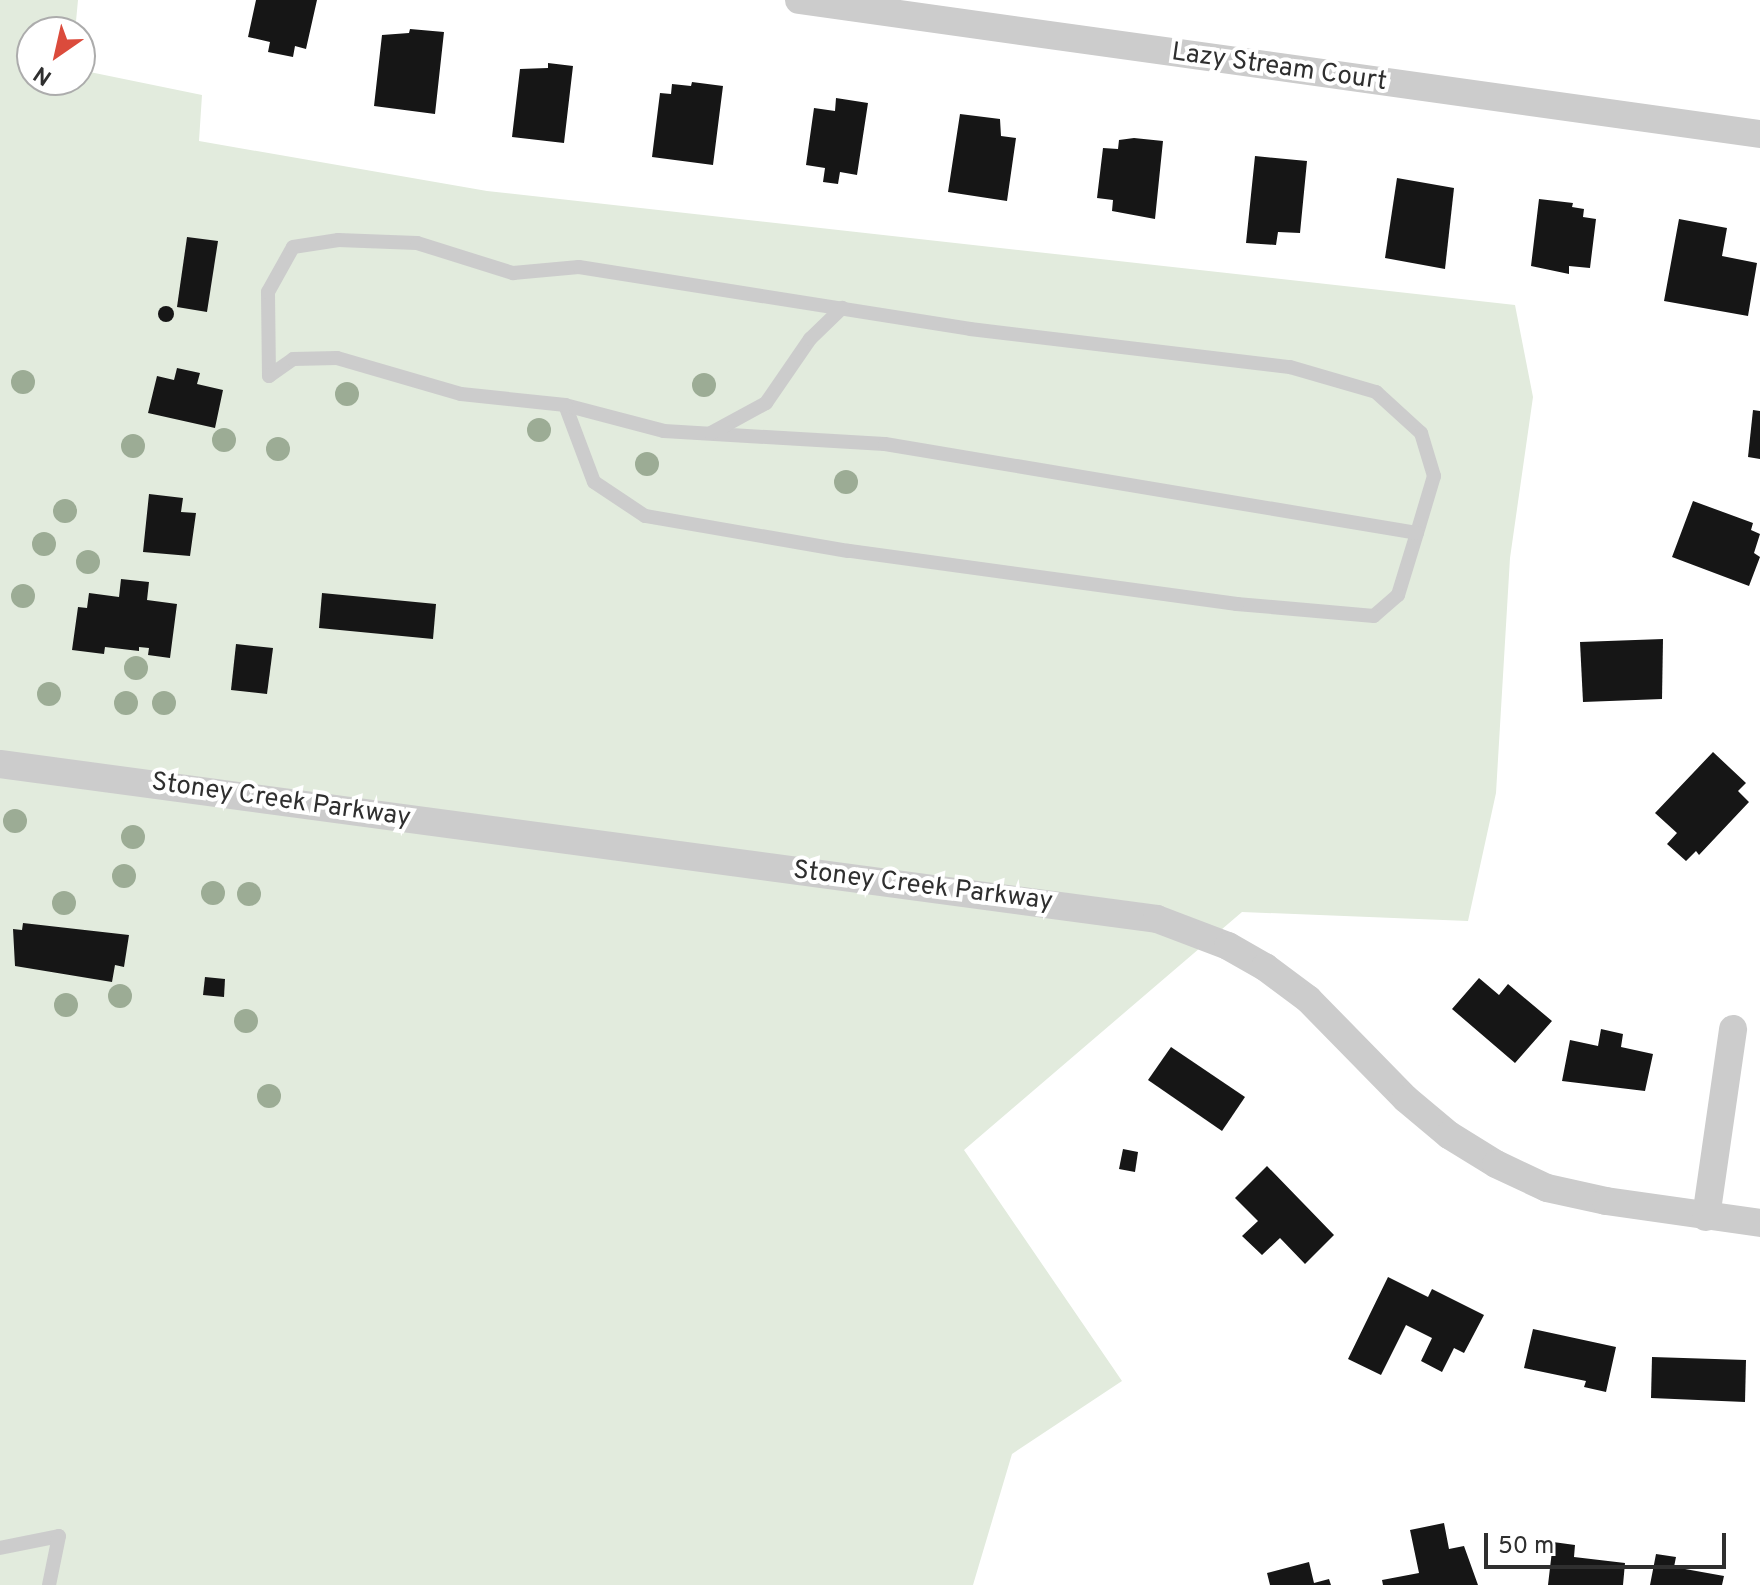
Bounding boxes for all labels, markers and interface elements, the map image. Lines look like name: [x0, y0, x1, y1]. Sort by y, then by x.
north arrow: [16, 16, 96, 96]
street label: Lazy Stream Court: [1169, 37, 1389, 99]
text: N: [29, 59, 58, 90]
street label: Stoney Creek Parkway: [149, 767, 413, 835]
street label: Stoney Creek Parkway: [791, 856, 1055, 918]
scale bar: [1488, 1517, 1730, 1567]
text: 50 m: [1498, 1532, 1554, 1562]

